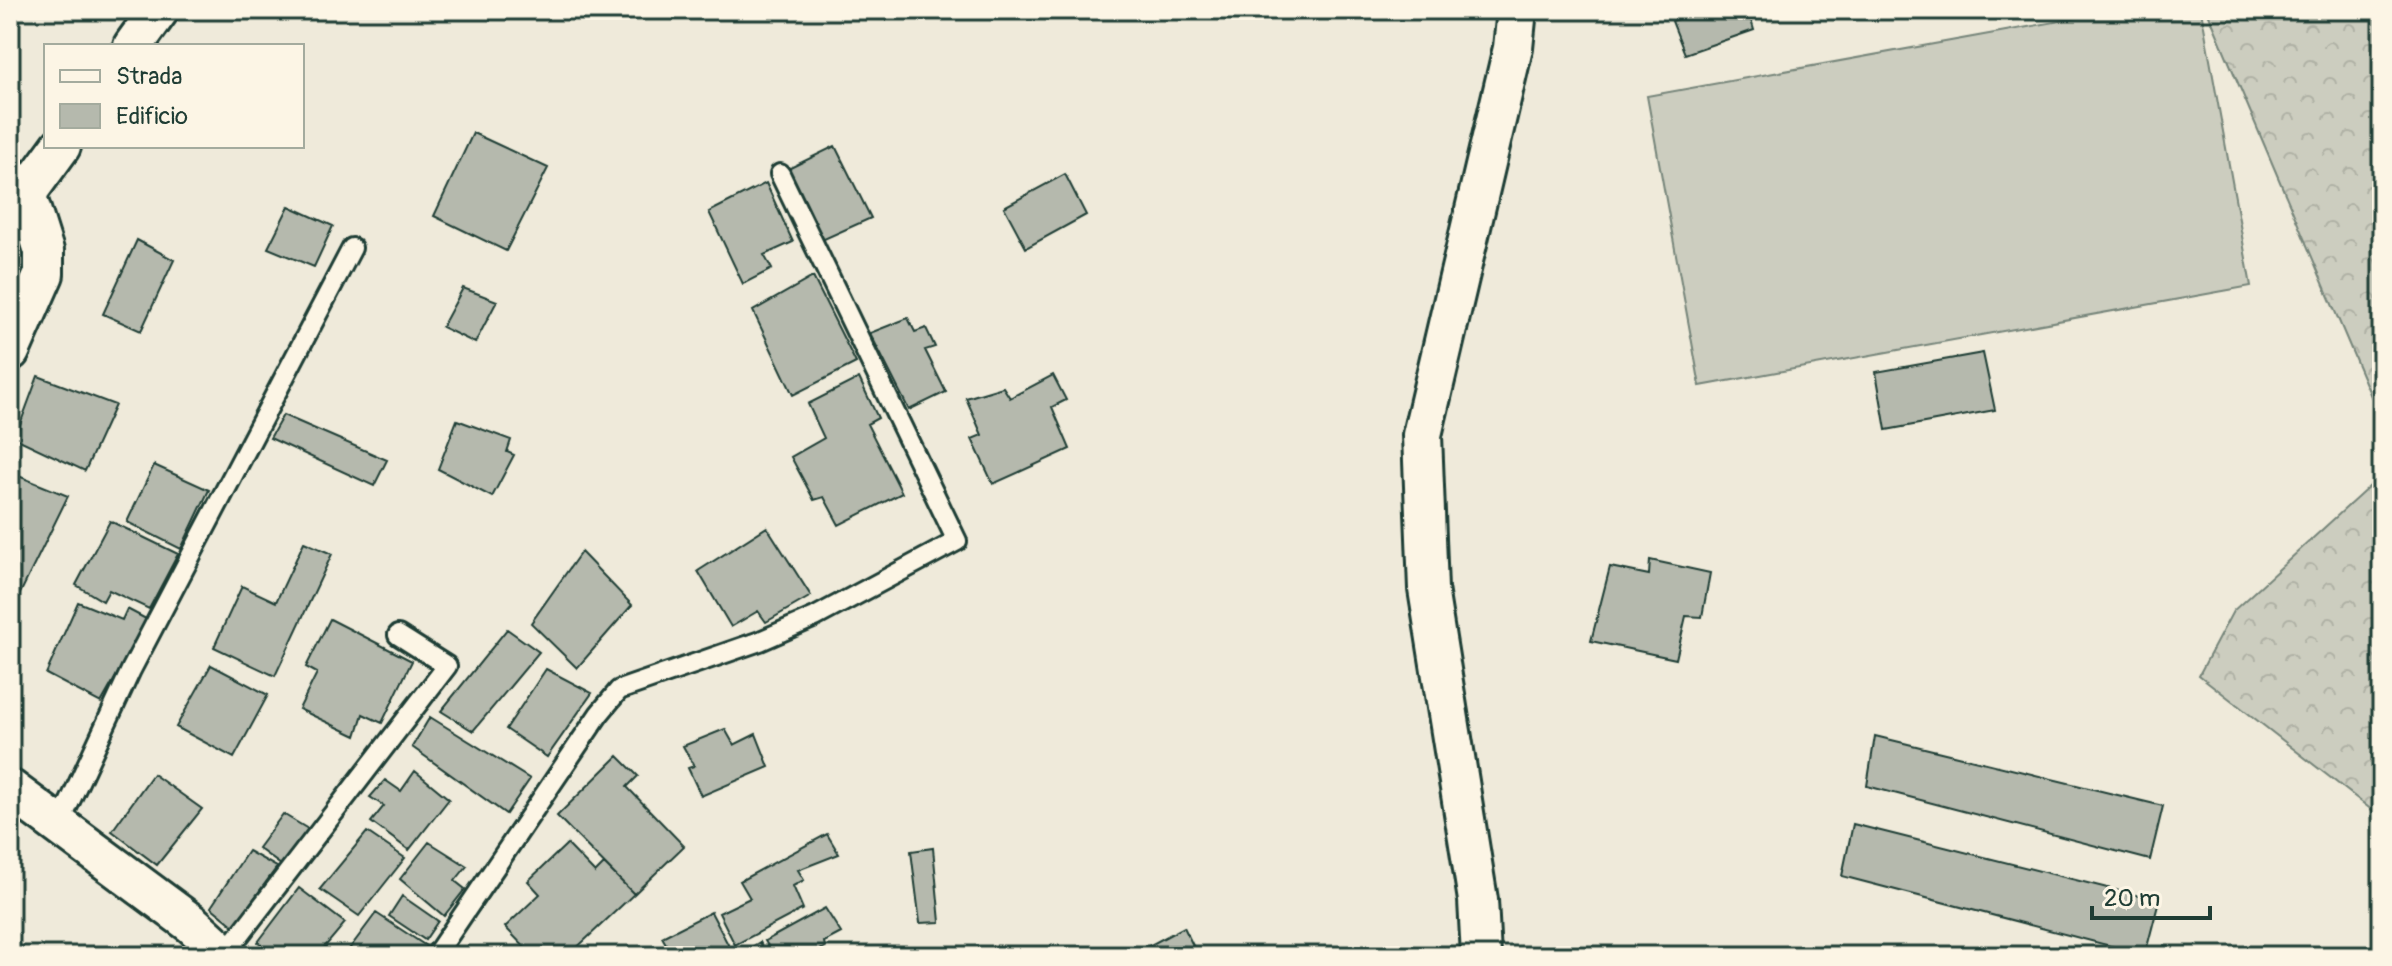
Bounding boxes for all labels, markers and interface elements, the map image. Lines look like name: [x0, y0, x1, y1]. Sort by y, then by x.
legend: [44, 44, 304, 148]
text: Strada: [116, 62, 182, 91]
text: Edificio: [116, 102, 188, 131]
scale bar: [2092, 870, 2210, 920]
text: 20 m: [2104, 884, 2160, 913]

